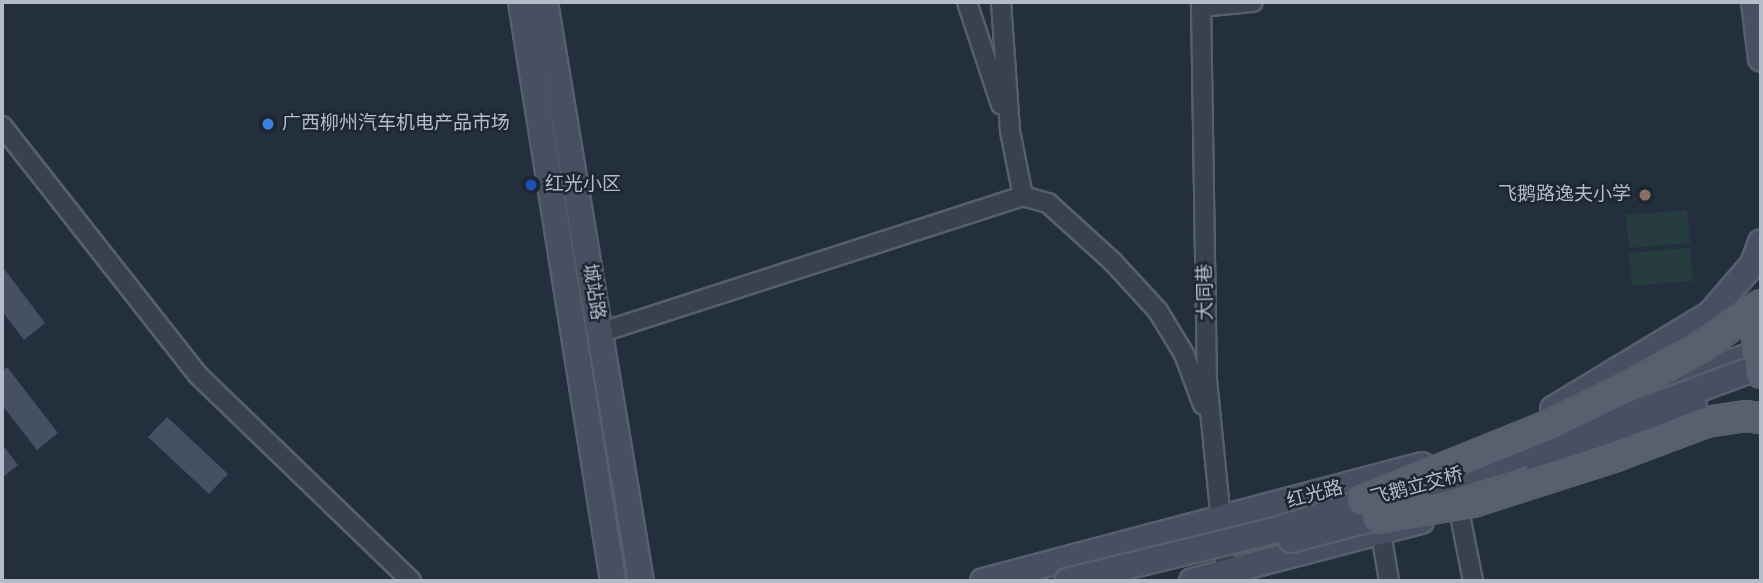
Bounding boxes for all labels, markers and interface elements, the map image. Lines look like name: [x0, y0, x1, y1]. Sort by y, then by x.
place label: 广西柳州汽车机电产品市场: [282, 113, 510, 135]
marker: 广西柳州汽车机电产品市场: [260, 116, 276, 132]
place label: 红光小区: [545, 174, 621, 196]
marker: 红光小区: [523, 177, 539, 193]
place label: 飞鹅路逸夫小学: [1498, 184, 1631, 206]
marker: 飞鹅路逸夫小学: [1637, 187, 1653, 203]
street label: 城站路: [577, 262, 609, 322]
street label: 大同巷: [1194, 263, 1218, 321]
street label: 飞鹅立交桥: [1368, 464, 1466, 510]
street label: 红光路: [1285, 477, 1345, 513]

